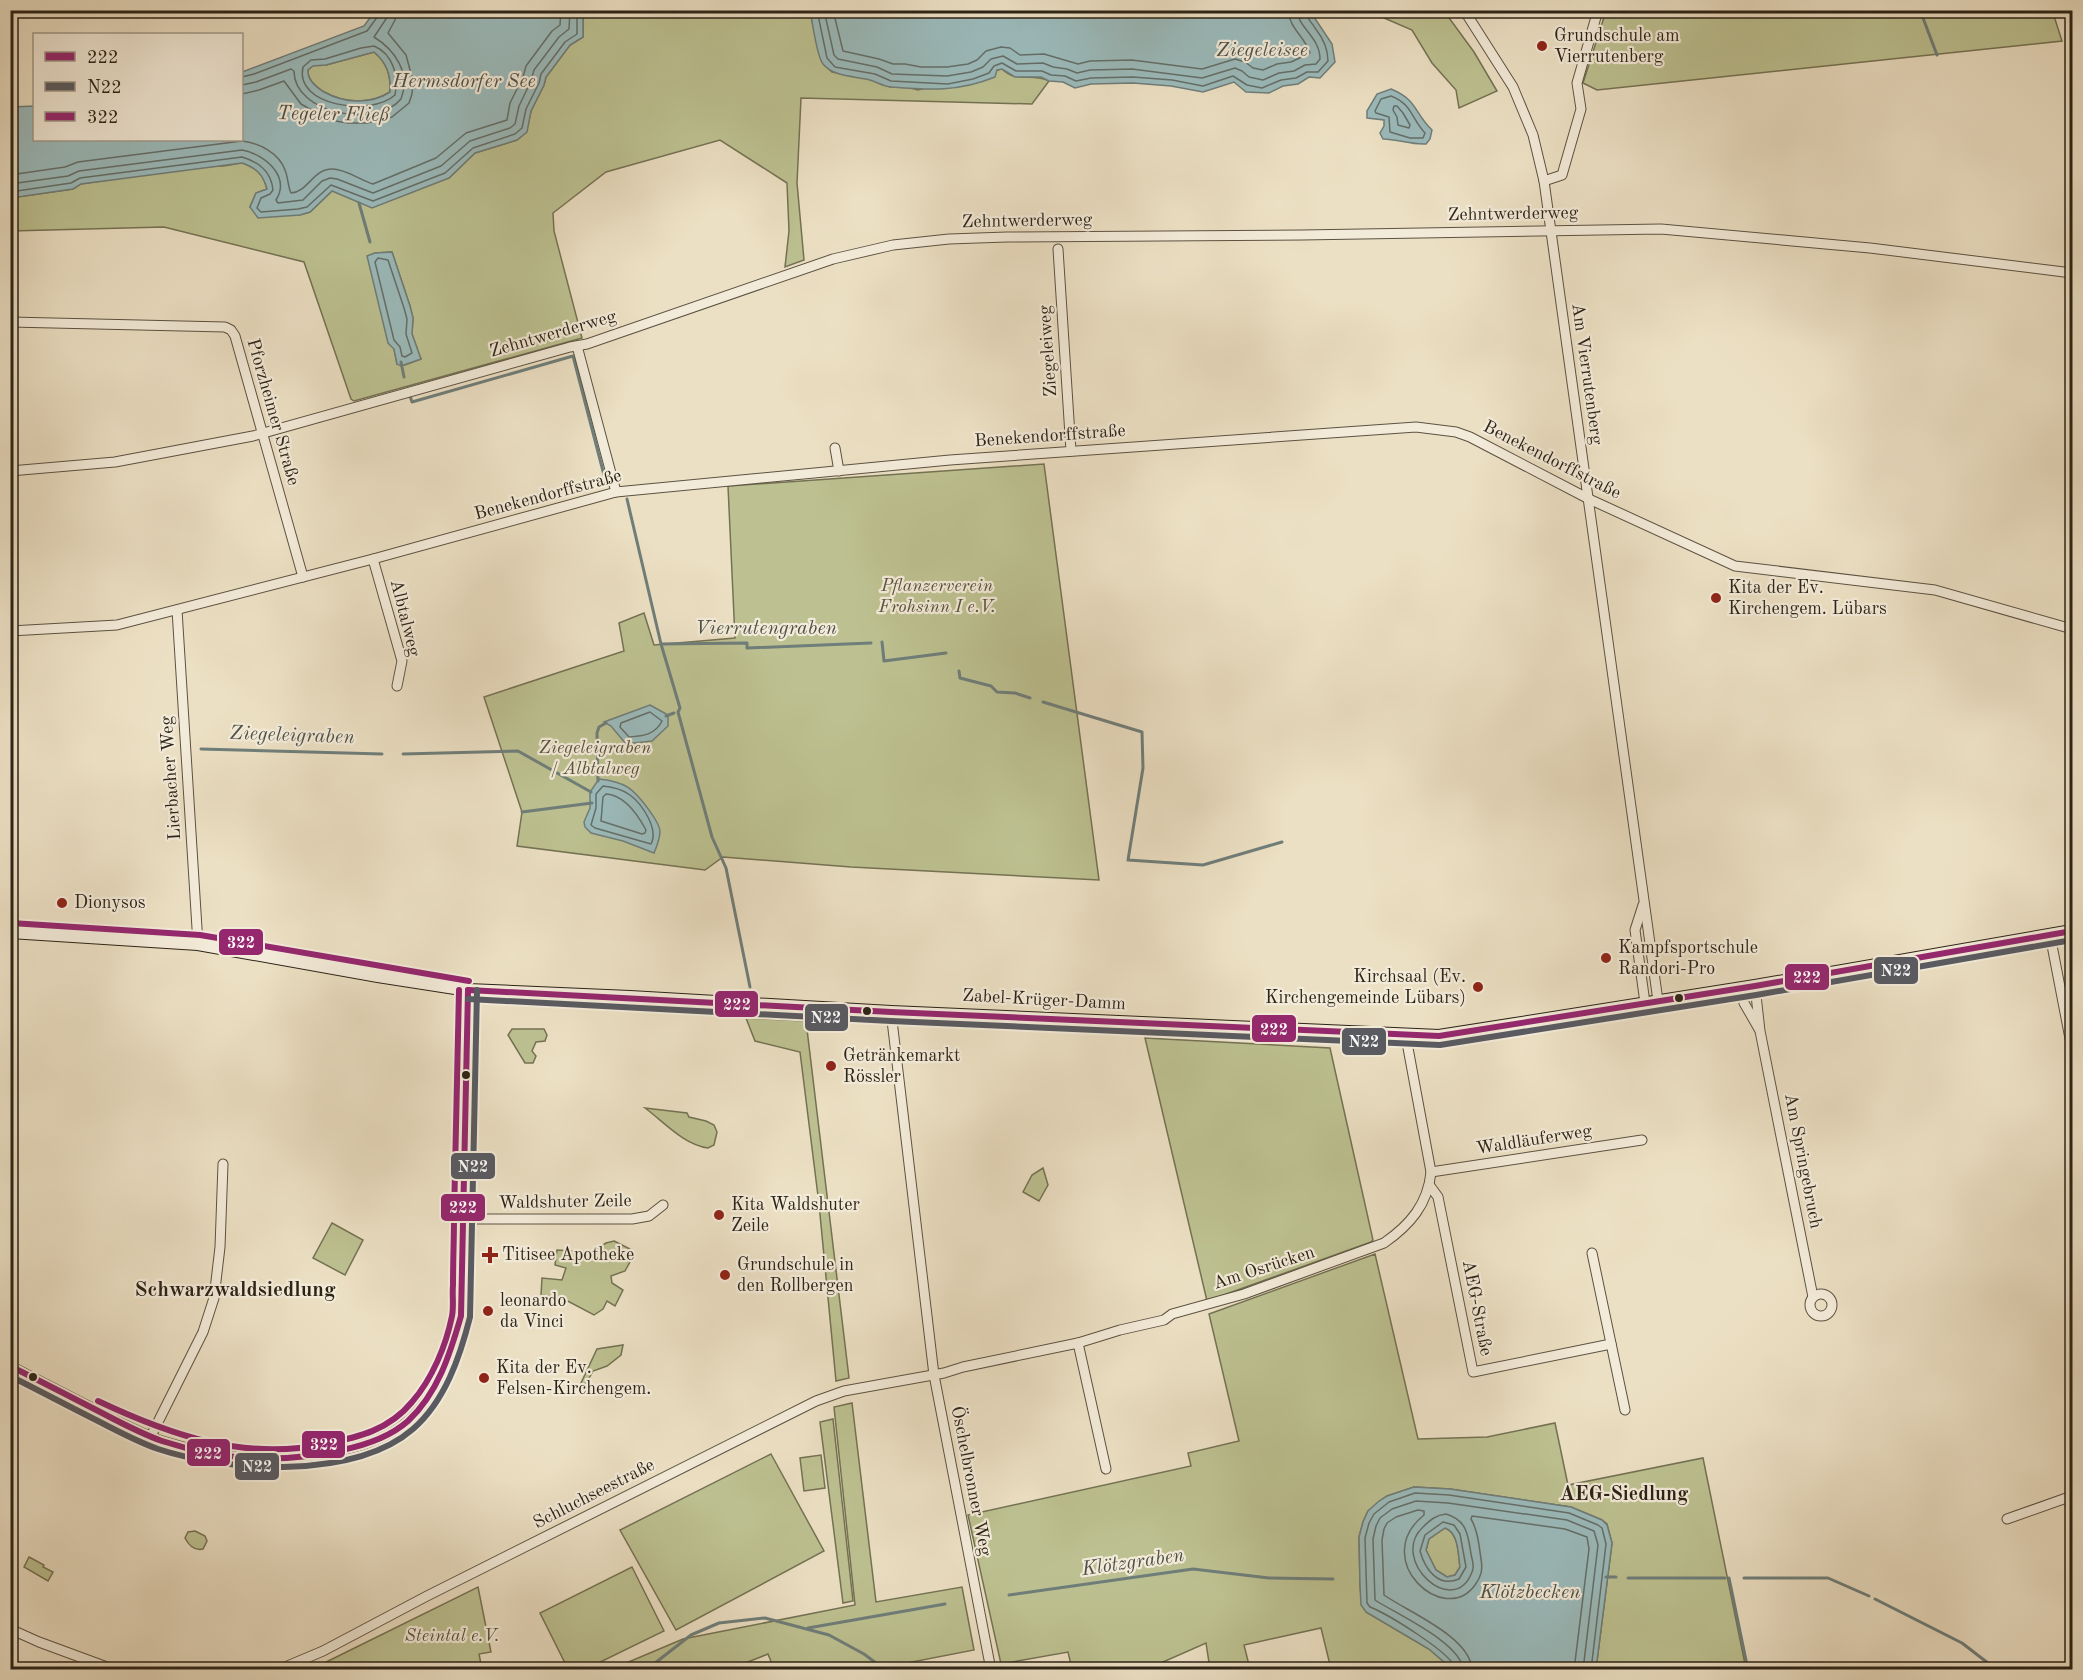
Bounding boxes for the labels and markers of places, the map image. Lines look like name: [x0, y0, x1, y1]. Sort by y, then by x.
place label: Grundschule am Vierrutenberg: [1554, 27, 1680, 66]
marker: Grundschule am Vierrutenberg: [1535, 39, 1549, 53]
place label: Kita der Ev. Kirchengem. Lübars: [1728, 579, 1887, 618]
marker: Kita der Ev. Kirchengem. Lübars: [1709, 591, 1723, 605]
place label: Dionysos: [74, 894, 146, 912]
marker: Dionysos: [55, 896, 69, 910]
place label: Kampfsportschule Randori-Pro: [1618, 939, 1758, 978]
marker: Kampfsportschule Randori-Pro: [1599, 951, 1613, 965]
place label: Kirchsaal (Ev. Kirchengemeinde Lübars): [1265, 967, 1466, 1007]
marker: Kirchsaal (Ev. Kirchengemeinde Lübars): [1471, 980, 1485, 994]
unlabelled marker: [1673, 992, 1685, 1004]
unlabelled marker: [861, 1005, 873, 1017]
place label: Getränkemarkt Rössler: [843, 1047, 960, 1086]
marker: Getränkemarkt Rössler: [824, 1059, 838, 1073]
unlabelled marker: [460, 1069, 472, 1081]
place label: Kita Waldshuter Zeile: [731, 1196, 860, 1235]
marker: Kita Waldshuter Zeile: [712, 1208, 726, 1222]
place label: Titisee Apotheke: [502, 1246, 634, 1264]
marker: Titisee Apotheke: [483, 1248, 497, 1262]
place label: Grundschule in den Rollbergen: [737, 1256, 854, 1295]
marker: Grundschule in den Rollbergen: [718, 1268, 732, 1282]
place label: leonardo da Vinci: [500, 1292, 566, 1331]
marker: leonardo da Vinci: [481, 1304, 495, 1318]
place label: Kita der Ev. Felsen-Kirchengem.: [496, 1359, 651, 1398]
unlabelled marker: [27, 1371, 39, 1383]
marker: Kita der Ev. Felsen-Kirchengem.: [477, 1371, 491, 1385]

